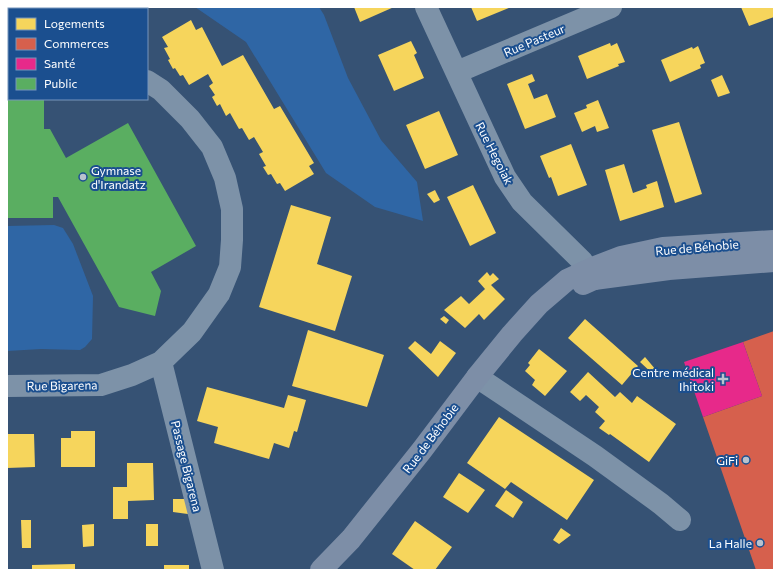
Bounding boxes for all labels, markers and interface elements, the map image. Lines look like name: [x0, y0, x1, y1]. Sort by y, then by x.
legend: [8, 8, 148, 100]
text: Logements: [44, 16, 105, 30]
street label: Rue Pasteur: [501, 21, 567, 59]
text: Commerces: [44, 36, 109, 50]
text: Santé: [44, 56, 75, 70]
text: Public: [44, 76, 77, 90]
street label: Rue Hegoiak: [473, 120, 517, 187]
place label: Gymnase d'Irandatz: [91, 163, 146, 191]
marker: Gymnase d'Irandatz: [78, 172, 88, 182]
street label: Rue de Béhobie: [655, 236, 739, 258]
place label: Centre médical Ihitoki: [632, 365, 714, 393]
marker: Centre médical Ihitoki: [717, 373, 729, 385]
street label: Rue Bigarena: [26, 377, 98, 393]
street label: Rue de Béhobie: [399, 400, 461, 476]
street label: Passage Bigarena: [169, 419, 205, 513]
place label: GiFi: [716, 453, 738, 467]
marker: GiFi: [741, 455, 751, 465]
place label: La Halle: [709, 536, 752, 550]
marker: La Halle: [755, 538, 765, 548]

